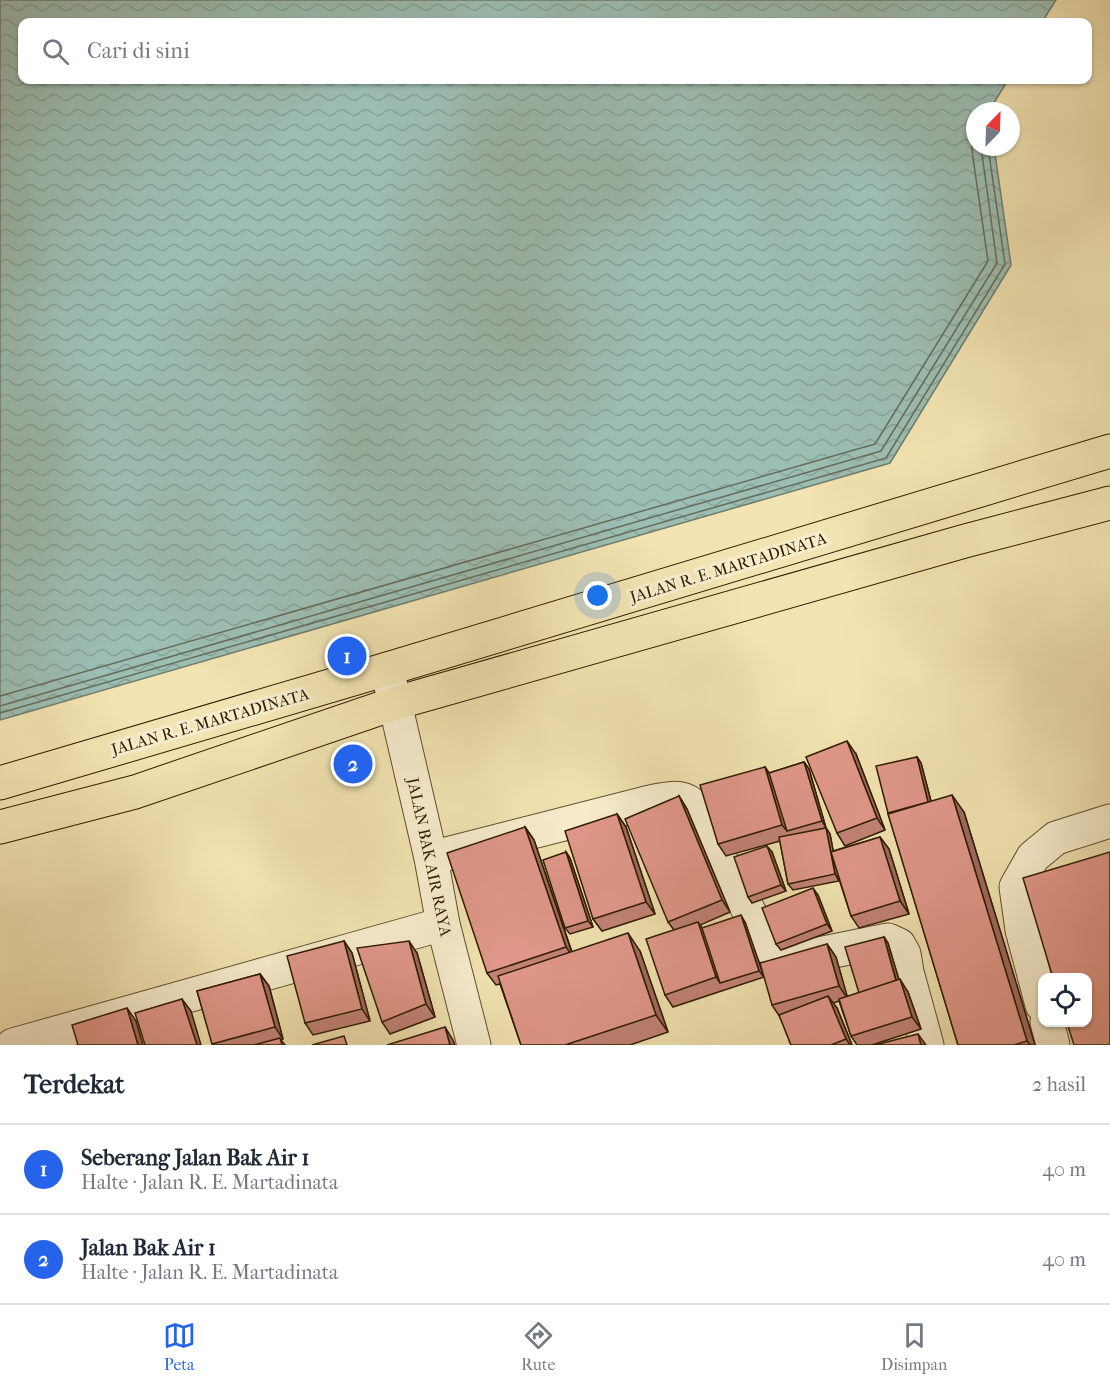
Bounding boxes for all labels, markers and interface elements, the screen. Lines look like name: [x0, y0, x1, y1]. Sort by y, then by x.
search box: [18, 18, 1092, 84]
icon: search: [39, 35, 72, 68]
text: Cari di sini: [87, 38, 190, 64]
north arrow: [966, 102, 1020, 156]
street label: JALAN R. E. MARTADINATA: [626, 528, 829, 607]
your location: [583, 581, 612, 610]
pin: 1: [328, 634, 366, 678]
street label: JALAN R. E. MARTADINATA: [107, 684, 312, 759]
pin: 2: [334, 742, 372, 786]
street label: JALAN BAK AIR RAYA: [403, 774, 456, 939]
map controls: [1038, 973, 1092, 1027]
button: locate: [1038, 973, 1092, 1027]
text: Terdekat: [24, 1069, 125, 1100]
text: 2 hasil: [1032, 1073, 1086, 1096]
text: Seberang Jalan Bak Air 1: [81, 1145, 309, 1171]
text: 1: [40, 1158, 47, 1181]
text: 40 m: [1042, 1158, 1086, 1181]
text: Halte · Jalan R. E. Martadinata: [81, 1171, 338, 1194]
text: Jalan Bak Air 1: [81, 1235, 216, 1261]
text: 2: [38, 1248, 49, 1271]
text: 40 m: [1042, 1248, 1086, 1271]
text: Halte · Jalan R. E. Martadinata: [81, 1261, 338, 1284]
tab: Peta: [163, 1319, 196, 1374]
tab: Rute: [521, 1319, 555, 1374]
tab: Disimpan: [881, 1319, 947, 1374]

